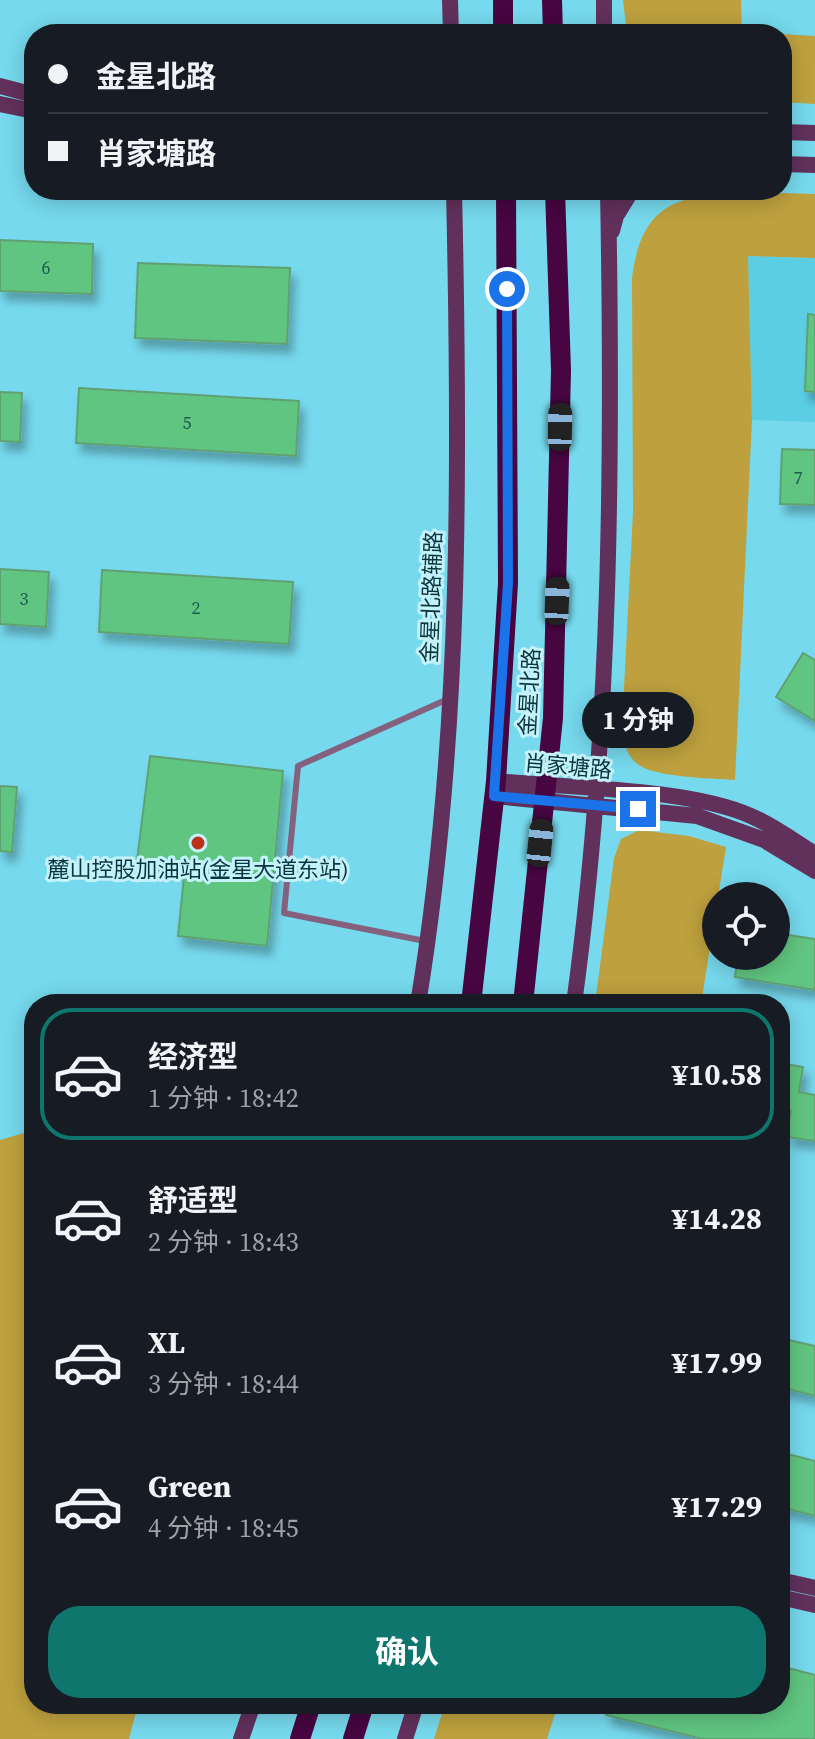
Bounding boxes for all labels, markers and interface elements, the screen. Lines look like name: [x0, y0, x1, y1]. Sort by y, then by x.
text: 金星北路: [96, 56, 216, 97]
text: 肖家塘路: [96, 133, 216, 174]
house number: 6: [42, 255, 51, 280]
route start: [489, 271, 525, 307]
car: [548, 403, 572, 451]
house number: 5: [183, 410, 192, 435]
house number: 7: [794, 465, 803, 490]
street label: 金星北路辅路: [414, 531, 448, 663]
car: [544, 577, 570, 625]
house number: 3: [20, 586, 29, 611]
house number: 2: [192, 595, 201, 620]
street label: 金星北路: [512, 647, 546, 737]
callout: 1 分钟: [582, 693, 694, 749]
text: 1 分钟: [602, 702, 674, 738]
street label: 肖家塘路: [523, 747, 613, 785]
route end: [620, 791, 656, 827]
car: [526, 818, 554, 868]
marker: 麓山控股加油站(金星大道东站): [189, 834, 207, 852]
place label: 麓山控股加油站(金星大道东站): [48, 854, 348, 884]
map controls: [702, 882, 790, 970]
button: locate: [702, 882, 790, 970]
text: 经济型: [148, 1036, 238, 1077]
icon: car: [52, 1038, 124, 1110]
text: ¥10.58: [672, 1054, 762, 1095]
text: 1 分钟 · 18:42: [148, 1080, 299, 1116]
text: 舒适型: [148, 1180, 238, 1221]
icon: car: [52, 1182, 124, 1254]
text: ¥14.28: [672, 1198, 762, 1239]
text: 2 分钟 · 18:43: [148, 1224, 299, 1260]
text: XL: [148, 1322, 185, 1363]
icon: car: [52, 1326, 124, 1398]
text: ¥17.99: [672, 1342, 762, 1383]
text: 3 分钟 · 18:44: [148, 1366, 299, 1402]
text: Green: [148, 1466, 231, 1507]
icon: car: [52, 1470, 124, 1542]
text: ¥17.29: [672, 1486, 762, 1527]
text: 4 分钟 · 18:45: [148, 1510, 299, 1546]
button: 确认: [48, 1606, 766, 1698]

